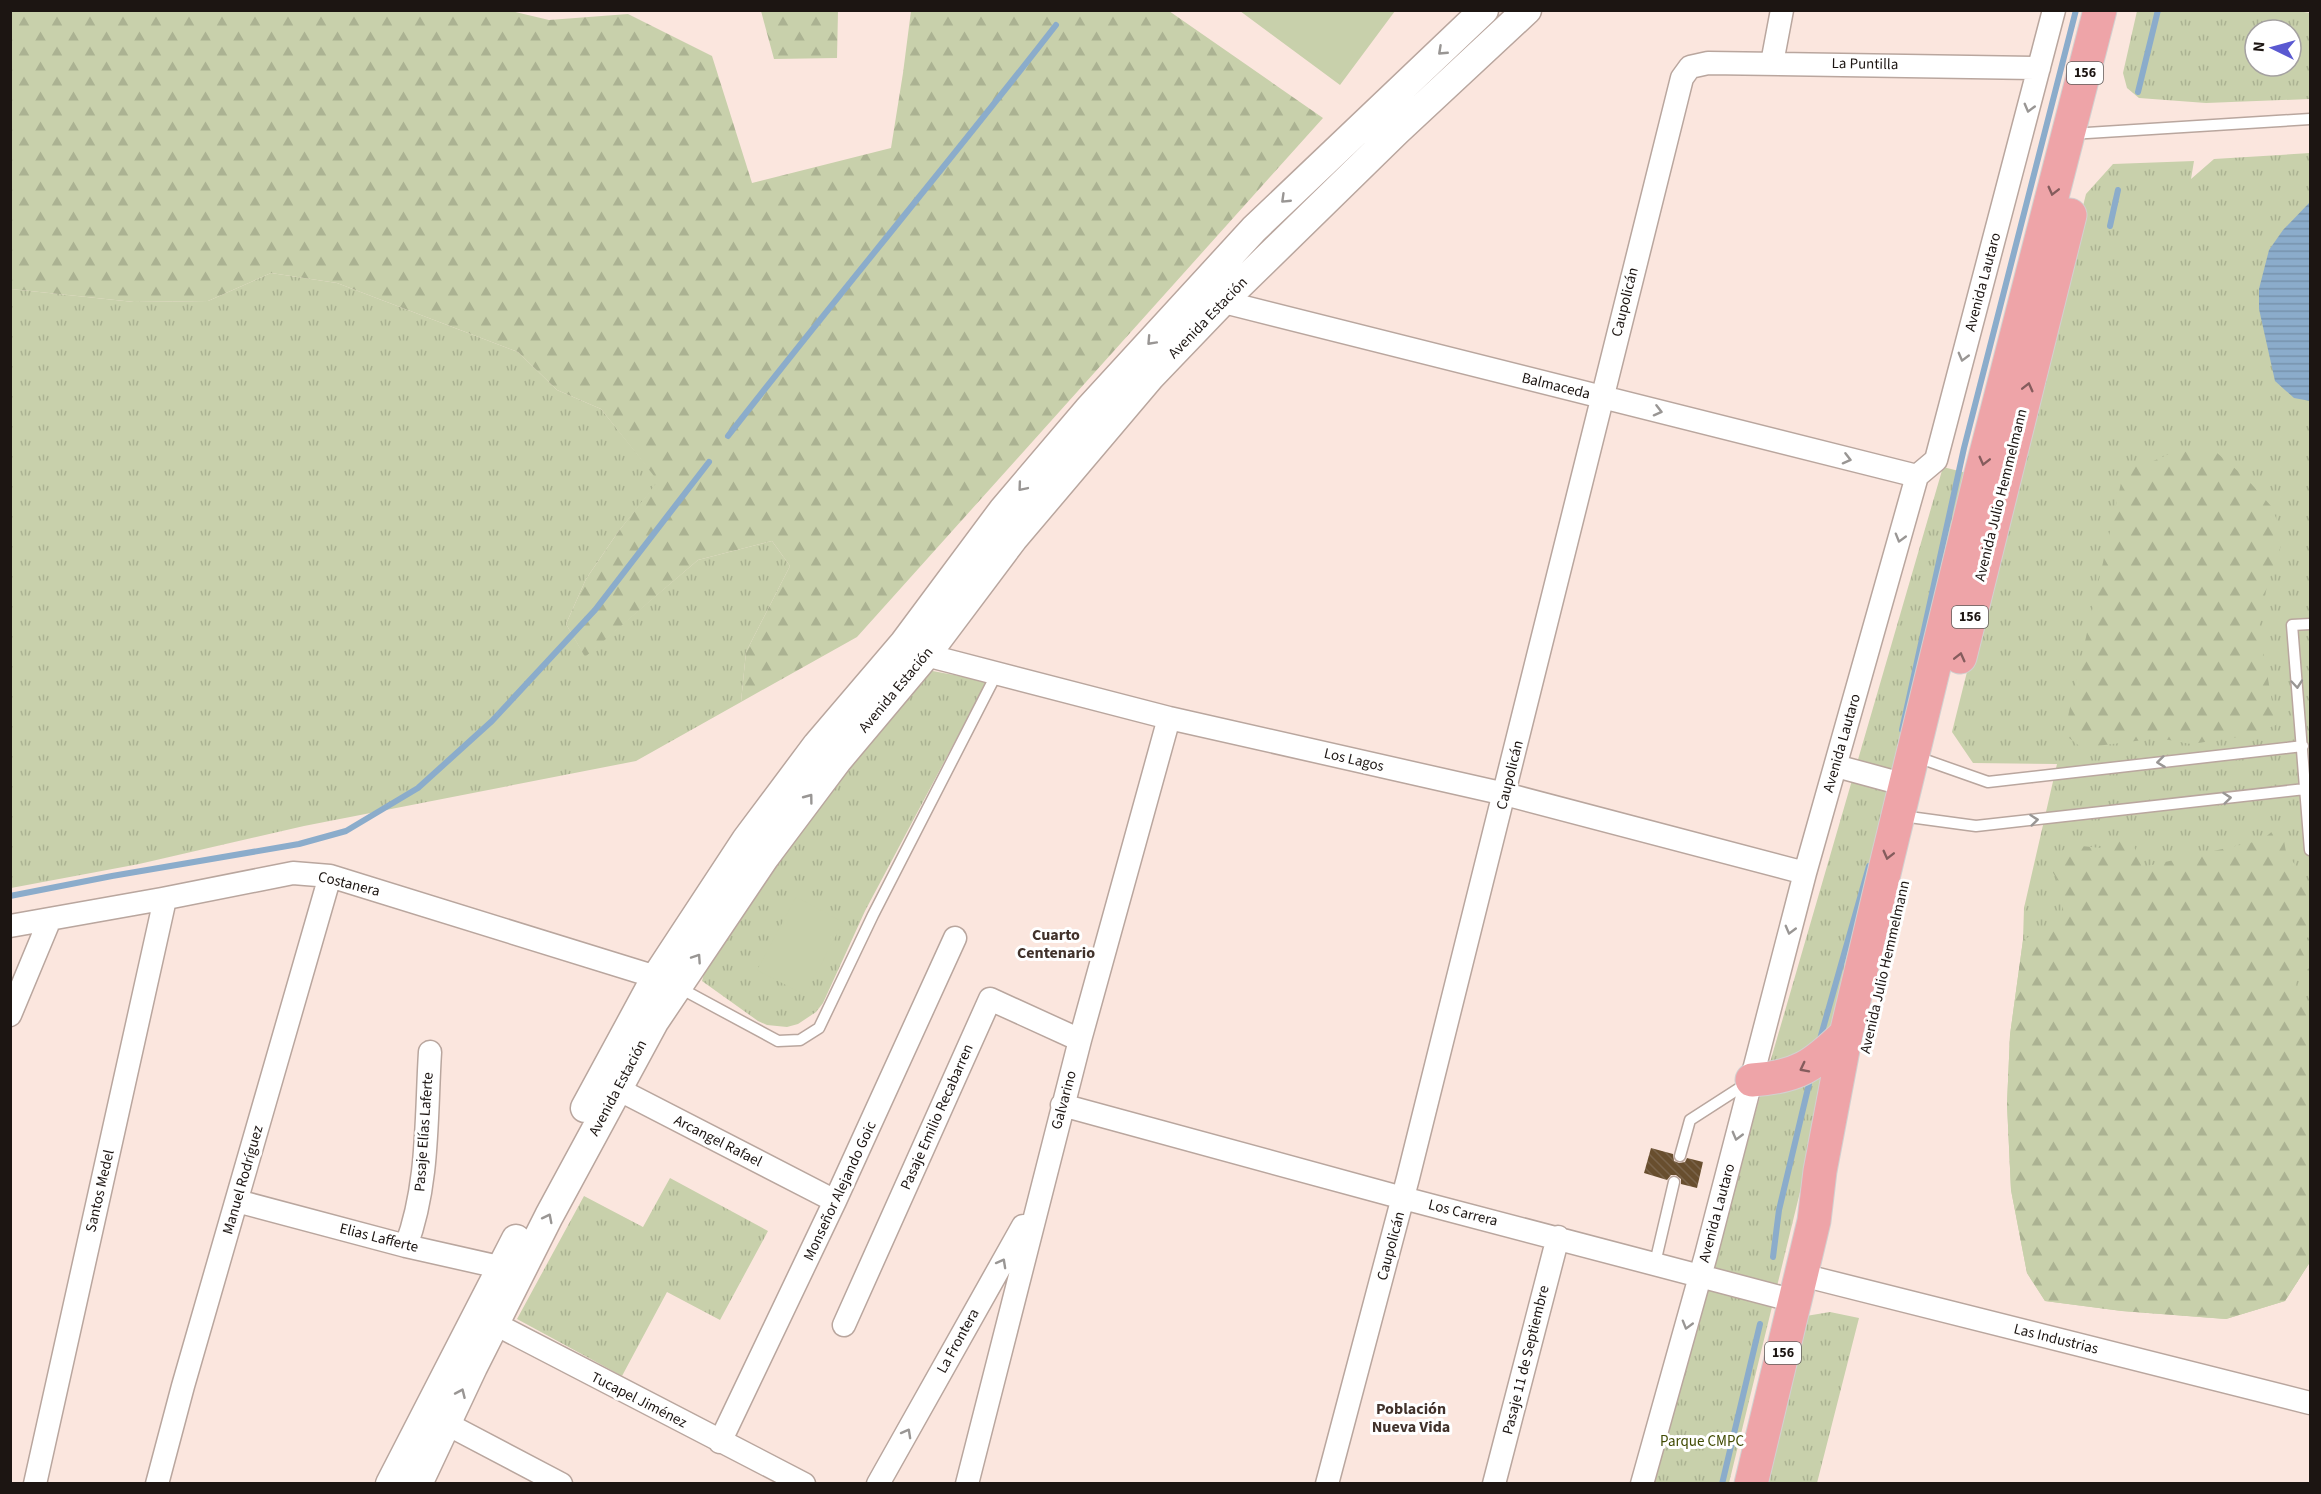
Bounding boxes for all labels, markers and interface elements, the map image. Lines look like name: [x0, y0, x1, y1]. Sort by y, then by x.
north arrow: [2243, 18, 2303, 78]
text: N: [2248, 41, 2270, 53]
one-way arrow: [1438, 43, 1449, 54]
street label: La Puntilla: [1831, 53, 1899, 75]
road number: 156: [2067, 62, 2103, 84]
one-way arrow: [2023, 103, 2036, 113]
one-way arrow: [2048, 185, 2060, 196]
one-way arrow: [1282, 192, 1293, 203]
street label: Avenida Lautaro: [1960, 230, 2006, 334]
street label: Caupolicán: [1606, 265, 1644, 339]
street label: Avenida Estación: [1164, 272, 1252, 364]
one-way arrow: [1148, 334, 1159, 345]
one-way arrow: [1957, 352, 1970, 362]
street label: Balmaceda: [1519, 367, 1593, 405]
one-way arrow: [2020, 382, 2033, 392]
one-way arrow: [1653, 404, 1663, 417]
street label: Avenida Julio Hemmelmann: [1969, 407, 2033, 583]
one-way arrow: [1842, 451, 1852, 464]
one-way arrow: [1979, 455, 1991, 466]
one-way arrow: [1018, 480, 1029, 491]
one-way arrow: [1895, 532, 1907, 543]
road number: 156: [1952, 606, 1988, 628]
street label: Avenida Estación: [854, 643, 938, 737]
one-way arrow: [1953, 652, 1966, 662]
one-way arrow: [2290, 679, 2303, 688]
street label: Avenida Lautaro: [1818, 691, 1866, 795]
street label: Caupolicán: [1491, 738, 1529, 812]
street label: Los Lagos: [1322, 743, 1386, 777]
one-way arrow: [2157, 755, 2166, 768]
one-way arrow: [2223, 792, 2232, 805]
one-way arrow: [801, 794, 812, 805]
one-way arrow: [2029, 814, 2038, 827]
one-way arrow: [1883, 849, 1896, 859]
street label: Costanera: [316, 866, 382, 902]
street label: Avenida Julio Hemmelmann: [1855, 878, 1915, 1056]
district label: Cuarto Centenario: [1017, 924, 1095, 964]
one-way arrow: [1785, 925, 1798, 935]
one-way arrow: [690, 954, 701, 965]
street label: Avenida Estación: [584, 1036, 652, 1140]
street label: Pasaje Emilio Recabarren: [895, 1041, 979, 1193]
one-way arrow: [1800, 1061, 1810, 1072]
street label: Galvarino: [1046, 1068, 1082, 1132]
street label: Pasaje Elías Laferte: [409, 1072, 439, 1192]
street label: Arcangel Rafael: [670, 1110, 766, 1172]
street label: Monseñor Alejando Goic: [798, 1118, 882, 1264]
street label: Manuel Rodríguez: [217, 1123, 269, 1237]
one-way arrow: [1732, 1131, 1744, 1141]
street label: Santos Medel: [80, 1148, 120, 1234]
street label: Avenida Lautaro: [1694, 1161, 1740, 1265]
street label: Los Carrera: [1426, 1194, 1500, 1232]
street label: Caupolicán: [1372, 1209, 1410, 1283]
one-way arrow: [541, 1214, 553, 1225]
street label: Elias Lafferte: [337, 1218, 421, 1258]
one-way arrow: [995, 1258, 1007, 1269]
street label: Pasaje 11 de Septiembre: [1497, 1283, 1555, 1437]
street label: La Frontera: [932, 1305, 984, 1377]
street label: Las Industrias: [2011, 1318, 2101, 1360]
one-way arrow: [1682, 1319, 1694, 1330]
road number: 156: [1765, 1342, 1801, 1364]
street label: Tucapel Jiménez: [587, 1367, 691, 1433]
one-way arrow: [454, 1388, 466, 1399]
district label: Población Nueva Vida: [1372, 1398, 1450, 1438]
one-way arrow: [900, 1428, 911, 1439]
park label: Parque CMPC: [1660, 1431, 1744, 1452]

